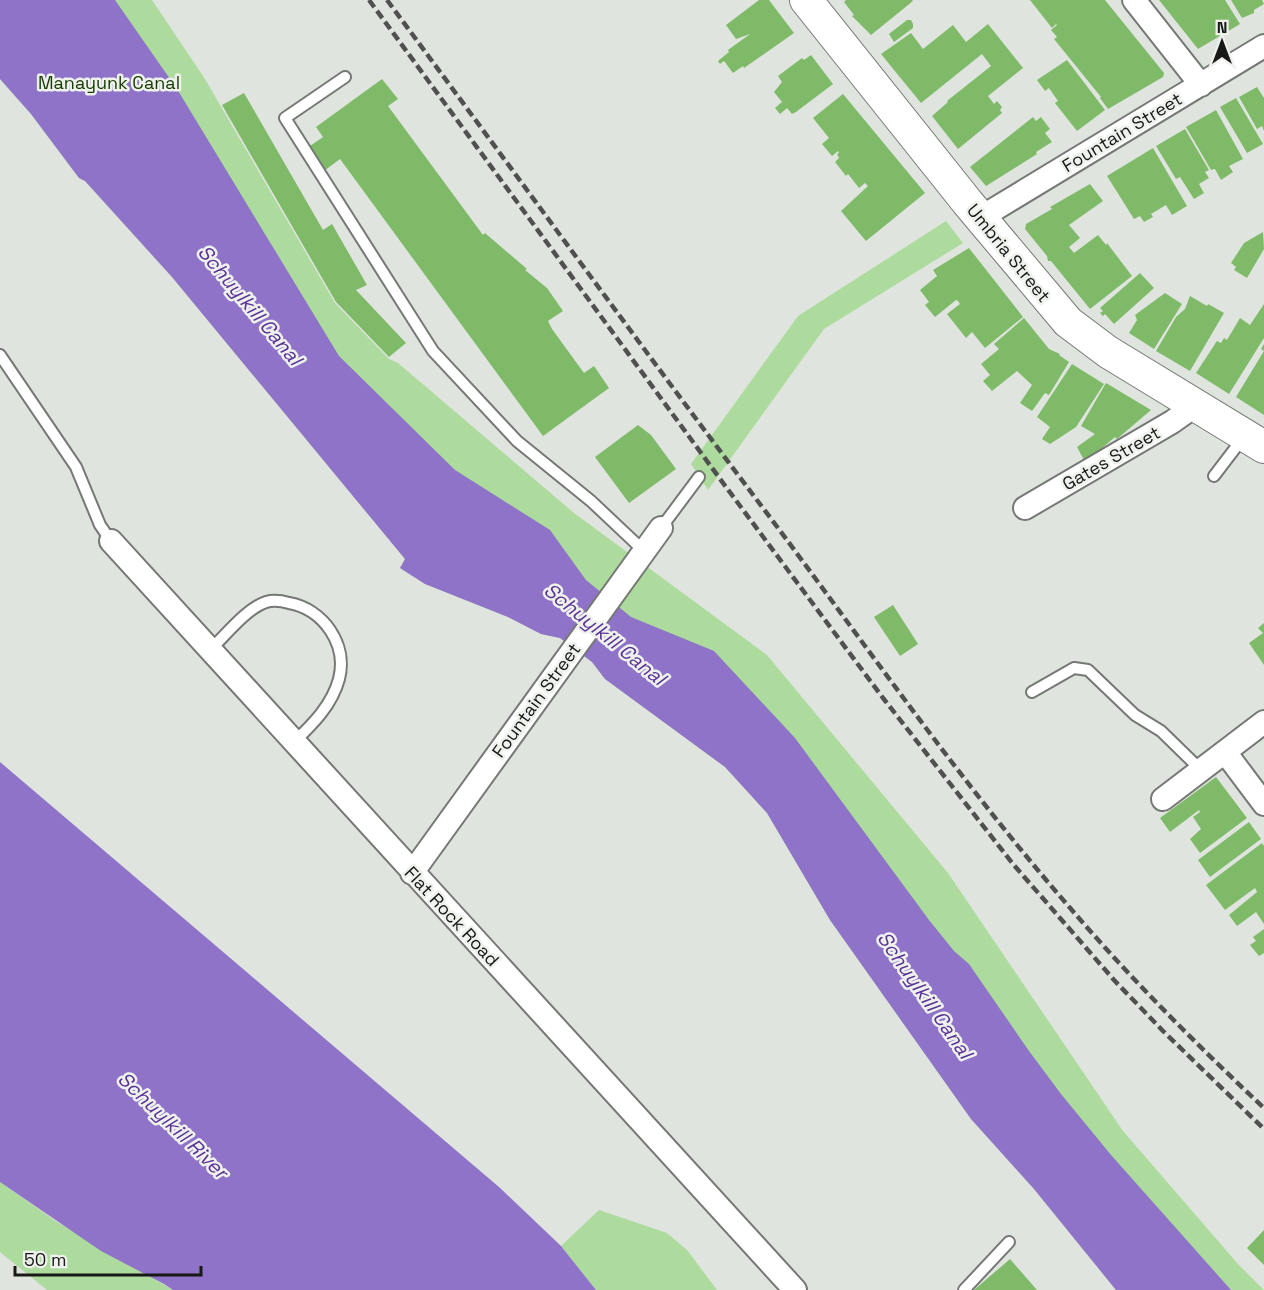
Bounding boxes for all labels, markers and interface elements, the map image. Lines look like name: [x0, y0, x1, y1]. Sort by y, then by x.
north arrow: [1192, 12, 1252, 72]
text: N: [1217, 17, 1227, 38]
park label: Manayunk Canal: [38, 71, 180, 94]
street label: Fountain Street: [1058, 87, 1186, 177]
street label: Umbria Street: [962, 199, 1056, 307]
water label: Schuylkill Canal: [192, 239, 309, 372]
street label: Gates Street: [1058, 421, 1164, 495]
water label: Schuylkill Canal: [539, 577, 673, 692]
street label: Fountain Street: [487, 638, 585, 762]
street label: Flat Rock Road: [400, 861, 504, 971]
water label: Schuylkill Canal: [872, 926, 980, 1065]
water label: Schuylkill River: [112, 1066, 235, 1186]
scale bar: [15, 1239, 201, 1277]
text: 50 m: [24, 1248, 66, 1271]

